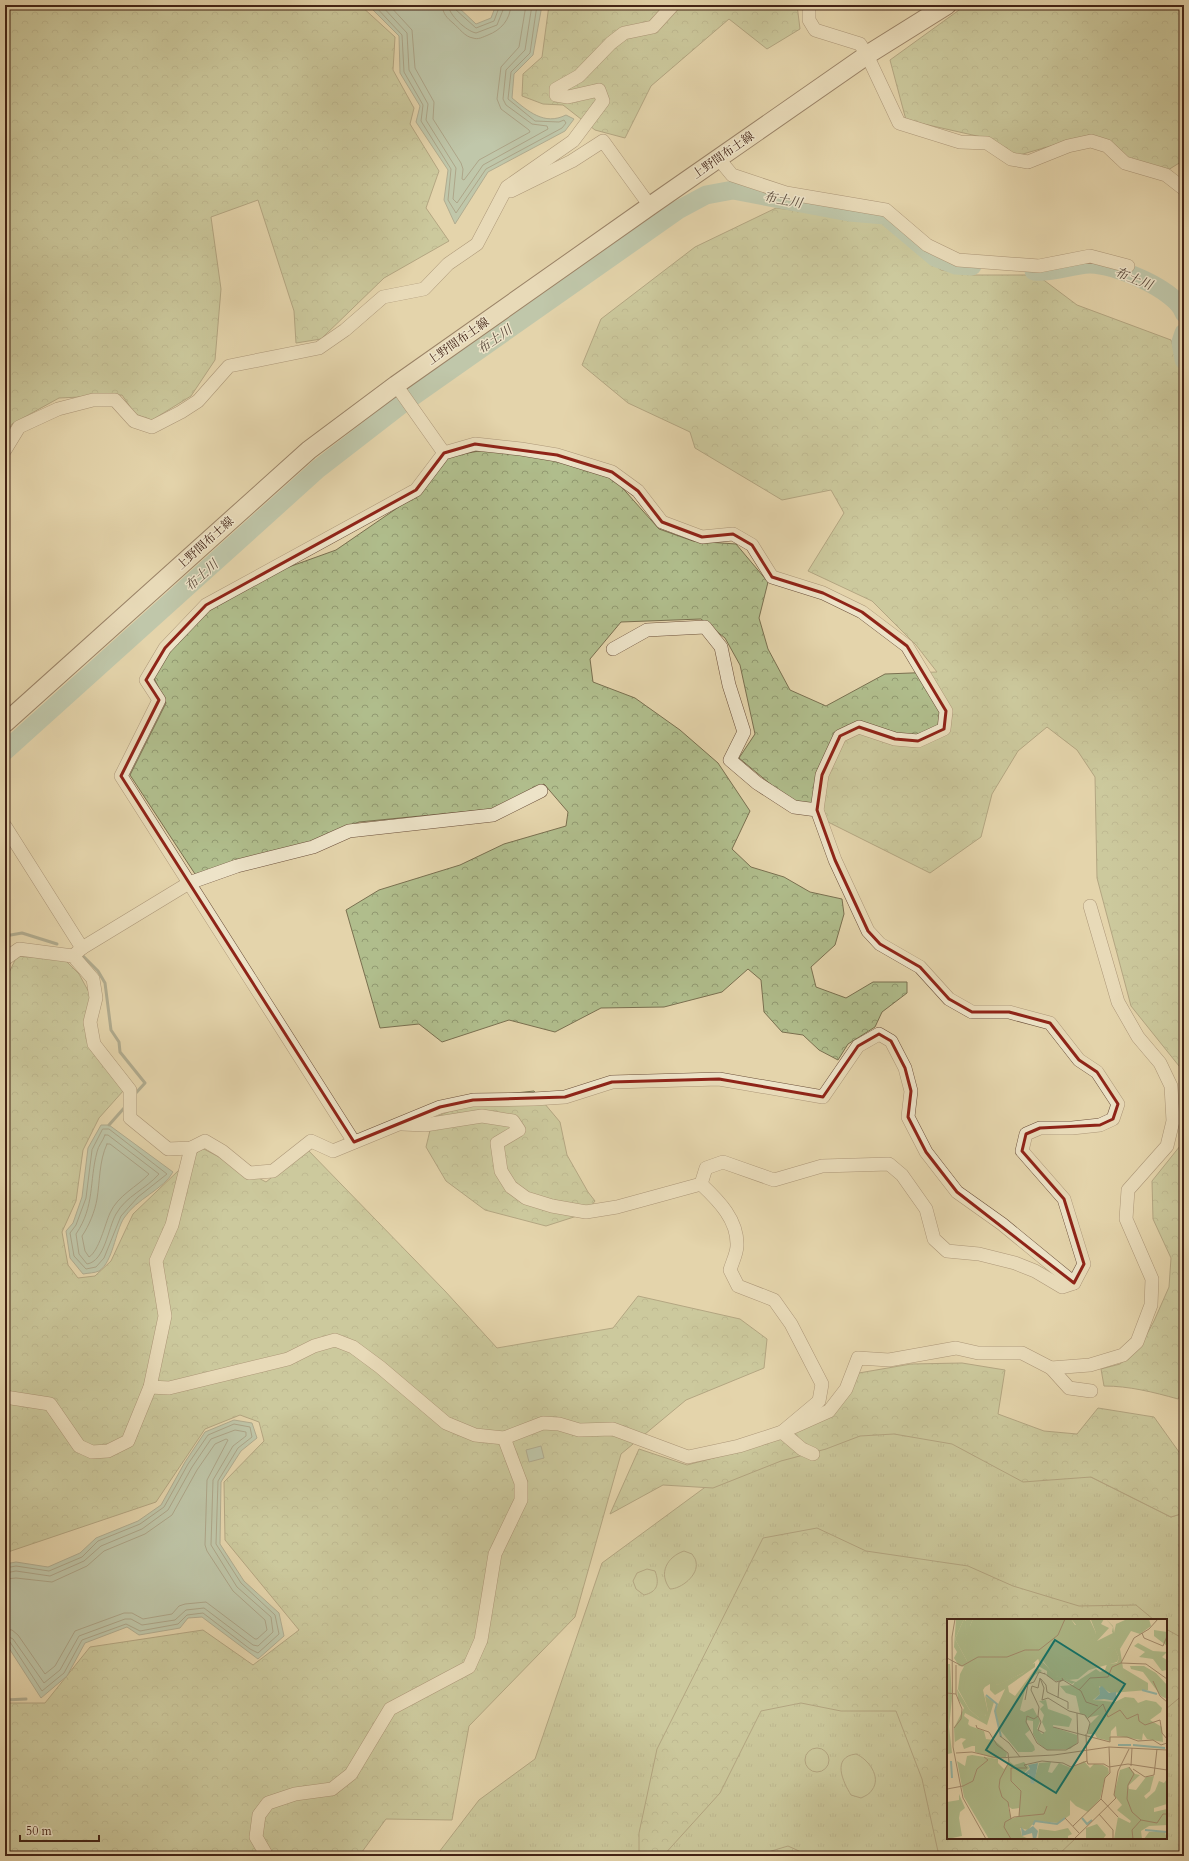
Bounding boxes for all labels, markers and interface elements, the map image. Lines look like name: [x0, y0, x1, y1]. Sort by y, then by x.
street label: 上野間布土線: [689, 128, 757, 182]
water label: 布土川: [762, 187, 806, 213]
water label: 布土川: [1112, 263, 1157, 295]
street label: 上野間布土線: [424, 314, 492, 368]
water label: 布土川: [473, 320, 517, 358]
street label: 上野間布土線: [173, 513, 237, 573]
water label: 布土川: [181, 555, 224, 595]
inset map: [947, 1619, 1167, 1839]
scale bar: [20, 1817, 99, 1843]
text: 50 m: [26, 1823, 53, 1839]

